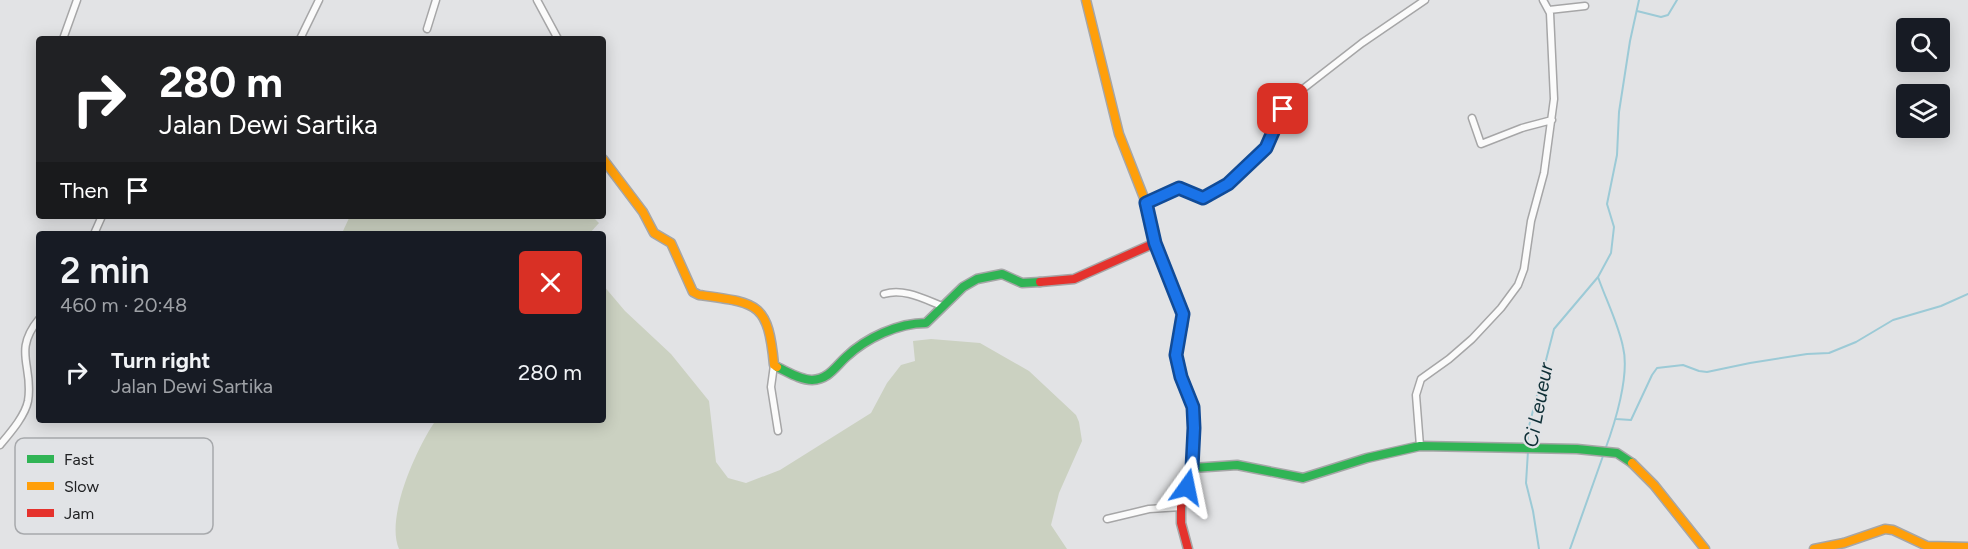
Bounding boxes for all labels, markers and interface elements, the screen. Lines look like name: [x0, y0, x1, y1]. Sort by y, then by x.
map controls: [1896, 18, 1950, 138]
button: search: [1896, 18, 1950, 72]
text: 280 m: [159, 57, 283, 108]
icon: right: [60, 60, 138, 138]
pin: [1257, 83, 1308, 134]
button: layers: [1896, 84, 1950, 138]
icon: arrive: [1266, 92, 1299, 125]
text: Jalan Dewi Sartika: [159, 108, 378, 141]
icon: arrive: [121, 174, 154, 207]
text: Then: [60, 177, 109, 204]
text: 2 min: [60, 249, 150, 292]
button: close: [519, 251, 582, 314]
text: 460 m · 20:48: [60, 293, 187, 317]
text: Turn right: [111, 347, 210, 374]
icon: right: [60, 356, 93, 389]
text: 280 m: [518, 359, 582, 386]
water label: Ci Leueur: [1518, 360, 1558, 449]
text: Jalan Dewi Sartika: [111, 374, 273, 398]
legend: [15, 438, 213, 534]
text: Fast: [64, 450, 94, 469]
position arrow: [1155, 455, 1219, 519]
text: Slow: [64, 477, 99, 496]
text: Jam: [64, 504, 94, 523]

